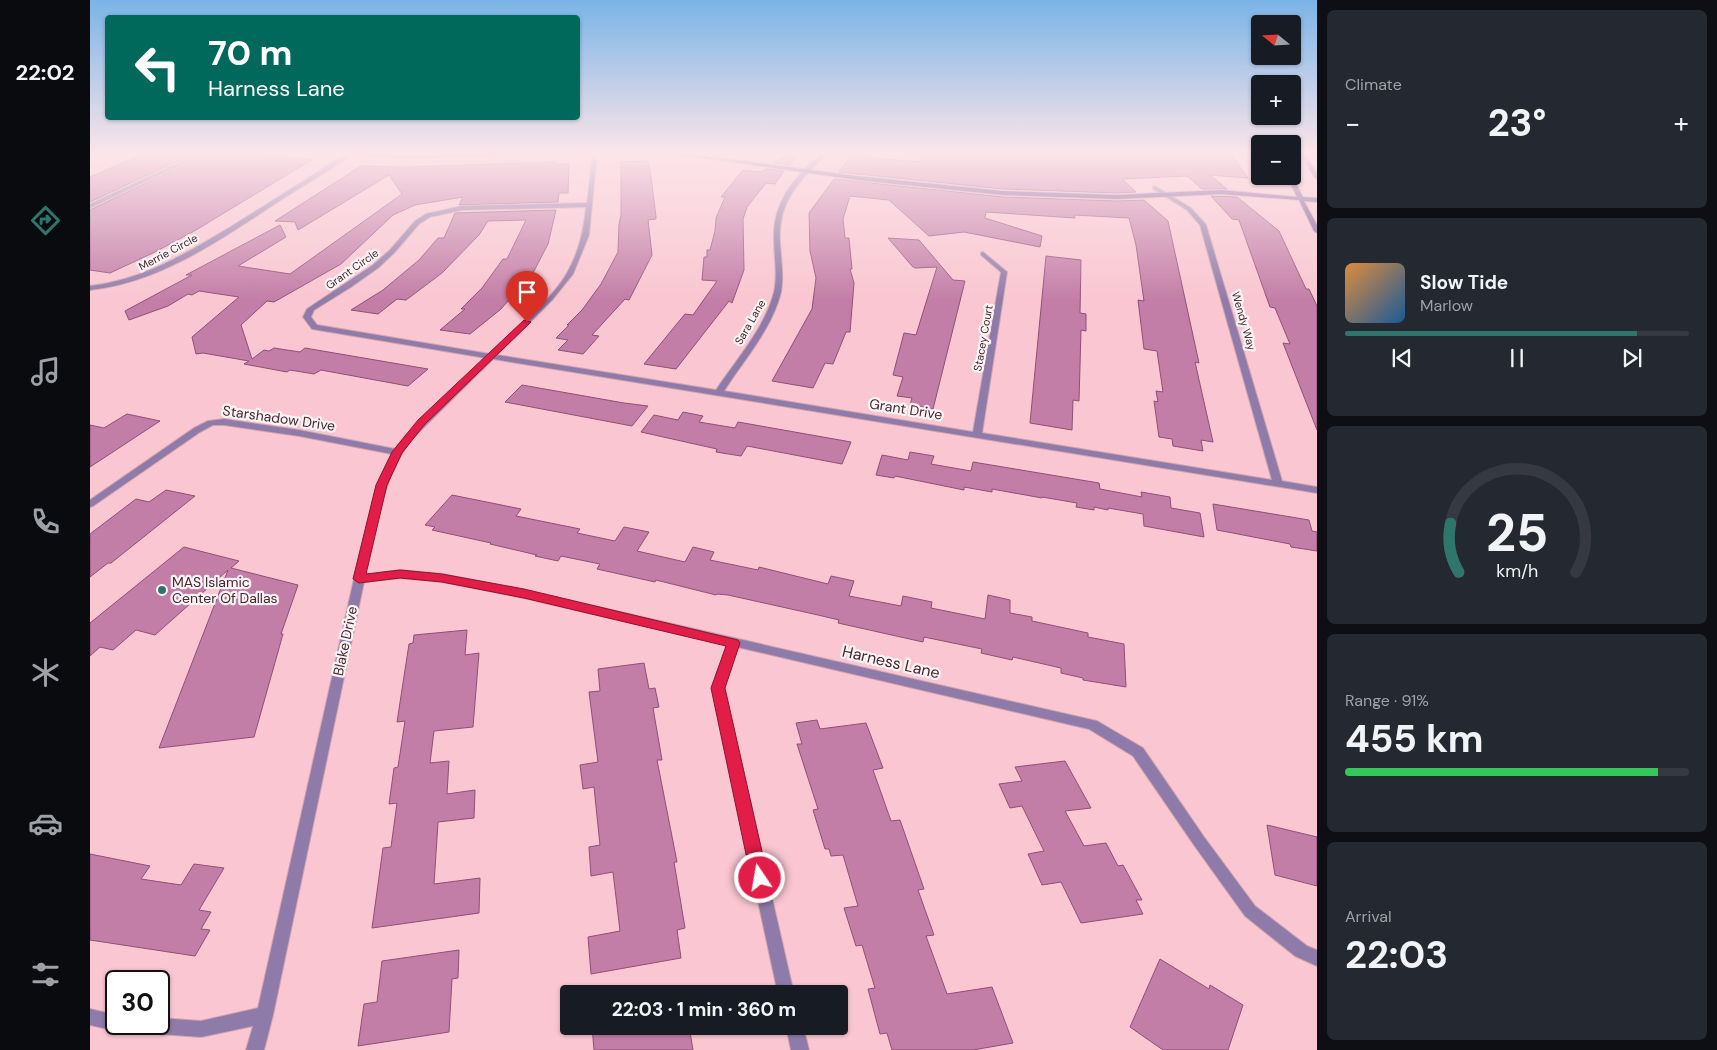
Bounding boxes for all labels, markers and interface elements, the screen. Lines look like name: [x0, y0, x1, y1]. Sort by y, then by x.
north arrow: [1251, 15, 1301, 65]
map controls: [1251, 15, 1301, 185]
text: 70 m: [208, 30, 292, 76]
icon: left: [125, 35, 190, 100]
text: 22:02: [15, 58, 75, 87]
text: Harness Lane: [208, 74, 345, 103]
text: Climate: [1345, 74, 1402, 95]
button: +: [1251, 75, 1301, 125]
text: 23°: [1488, 98, 1546, 148]
text: −: [1345, 105, 1360, 142]
text: +: [1674, 105, 1689, 142]
button: −: [1251, 135, 1301, 185]
icon: directions: [28, 203, 63, 238]
street label: Merrie Circle: [136, 231, 200, 273]
street label: Grant Circle: [323, 246, 381, 292]
text: Slow Tide: [1420, 270, 1508, 295]
pin: [506, 271, 548, 322]
icon: arrive: [513, 278, 541, 306]
street label: Wendy Way: [1229, 290, 1259, 352]
text: Marlow: [1420, 295, 1473, 316]
street label: Sara Lane: [732, 297, 768, 347]
street label: Stacey Court: [970, 304, 996, 372]
icon: previous: [1388, 344, 1416, 372]
icon: pause: [1503, 344, 1531, 372]
icon: next: [1618, 344, 1646, 372]
icon: music: [28, 354, 63, 389]
street label: Grant Drive: [868, 394, 944, 424]
street label: Starshadow Drive: [222, 401, 336, 435]
text: 25: [1486, 499, 1548, 567]
icon: phone: [28, 504, 63, 539]
text: km/h: [1496, 559, 1538, 583]
place label: MAS Islamic Center Of Dallas: [172, 573, 278, 607]
marker: MAS Islamic Center Of Dallas: [156, 584, 168, 596]
street label: Blake Drive: [329, 605, 361, 677]
street label: Harness Lane: [840, 641, 942, 683]
icon: climate: [28, 655, 63, 690]
text: Range · 91%: [1345, 690, 1429, 711]
text: 455 km: [1345, 714, 1484, 764]
icon: car: [28, 806, 63, 841]
position arrow: [733, 851, 785, 903]
text: Arrival: [1345, 906, 1392, 927]
text: 22:03: [1345, 930, 1448, 980]
icon: filters: [28, 957, 63, 992]
speed limit sign: 30: [105, 970, 170, 1035]
text: 22:03 · 1 min · 360 m: [612, 997, 796, 1022]

